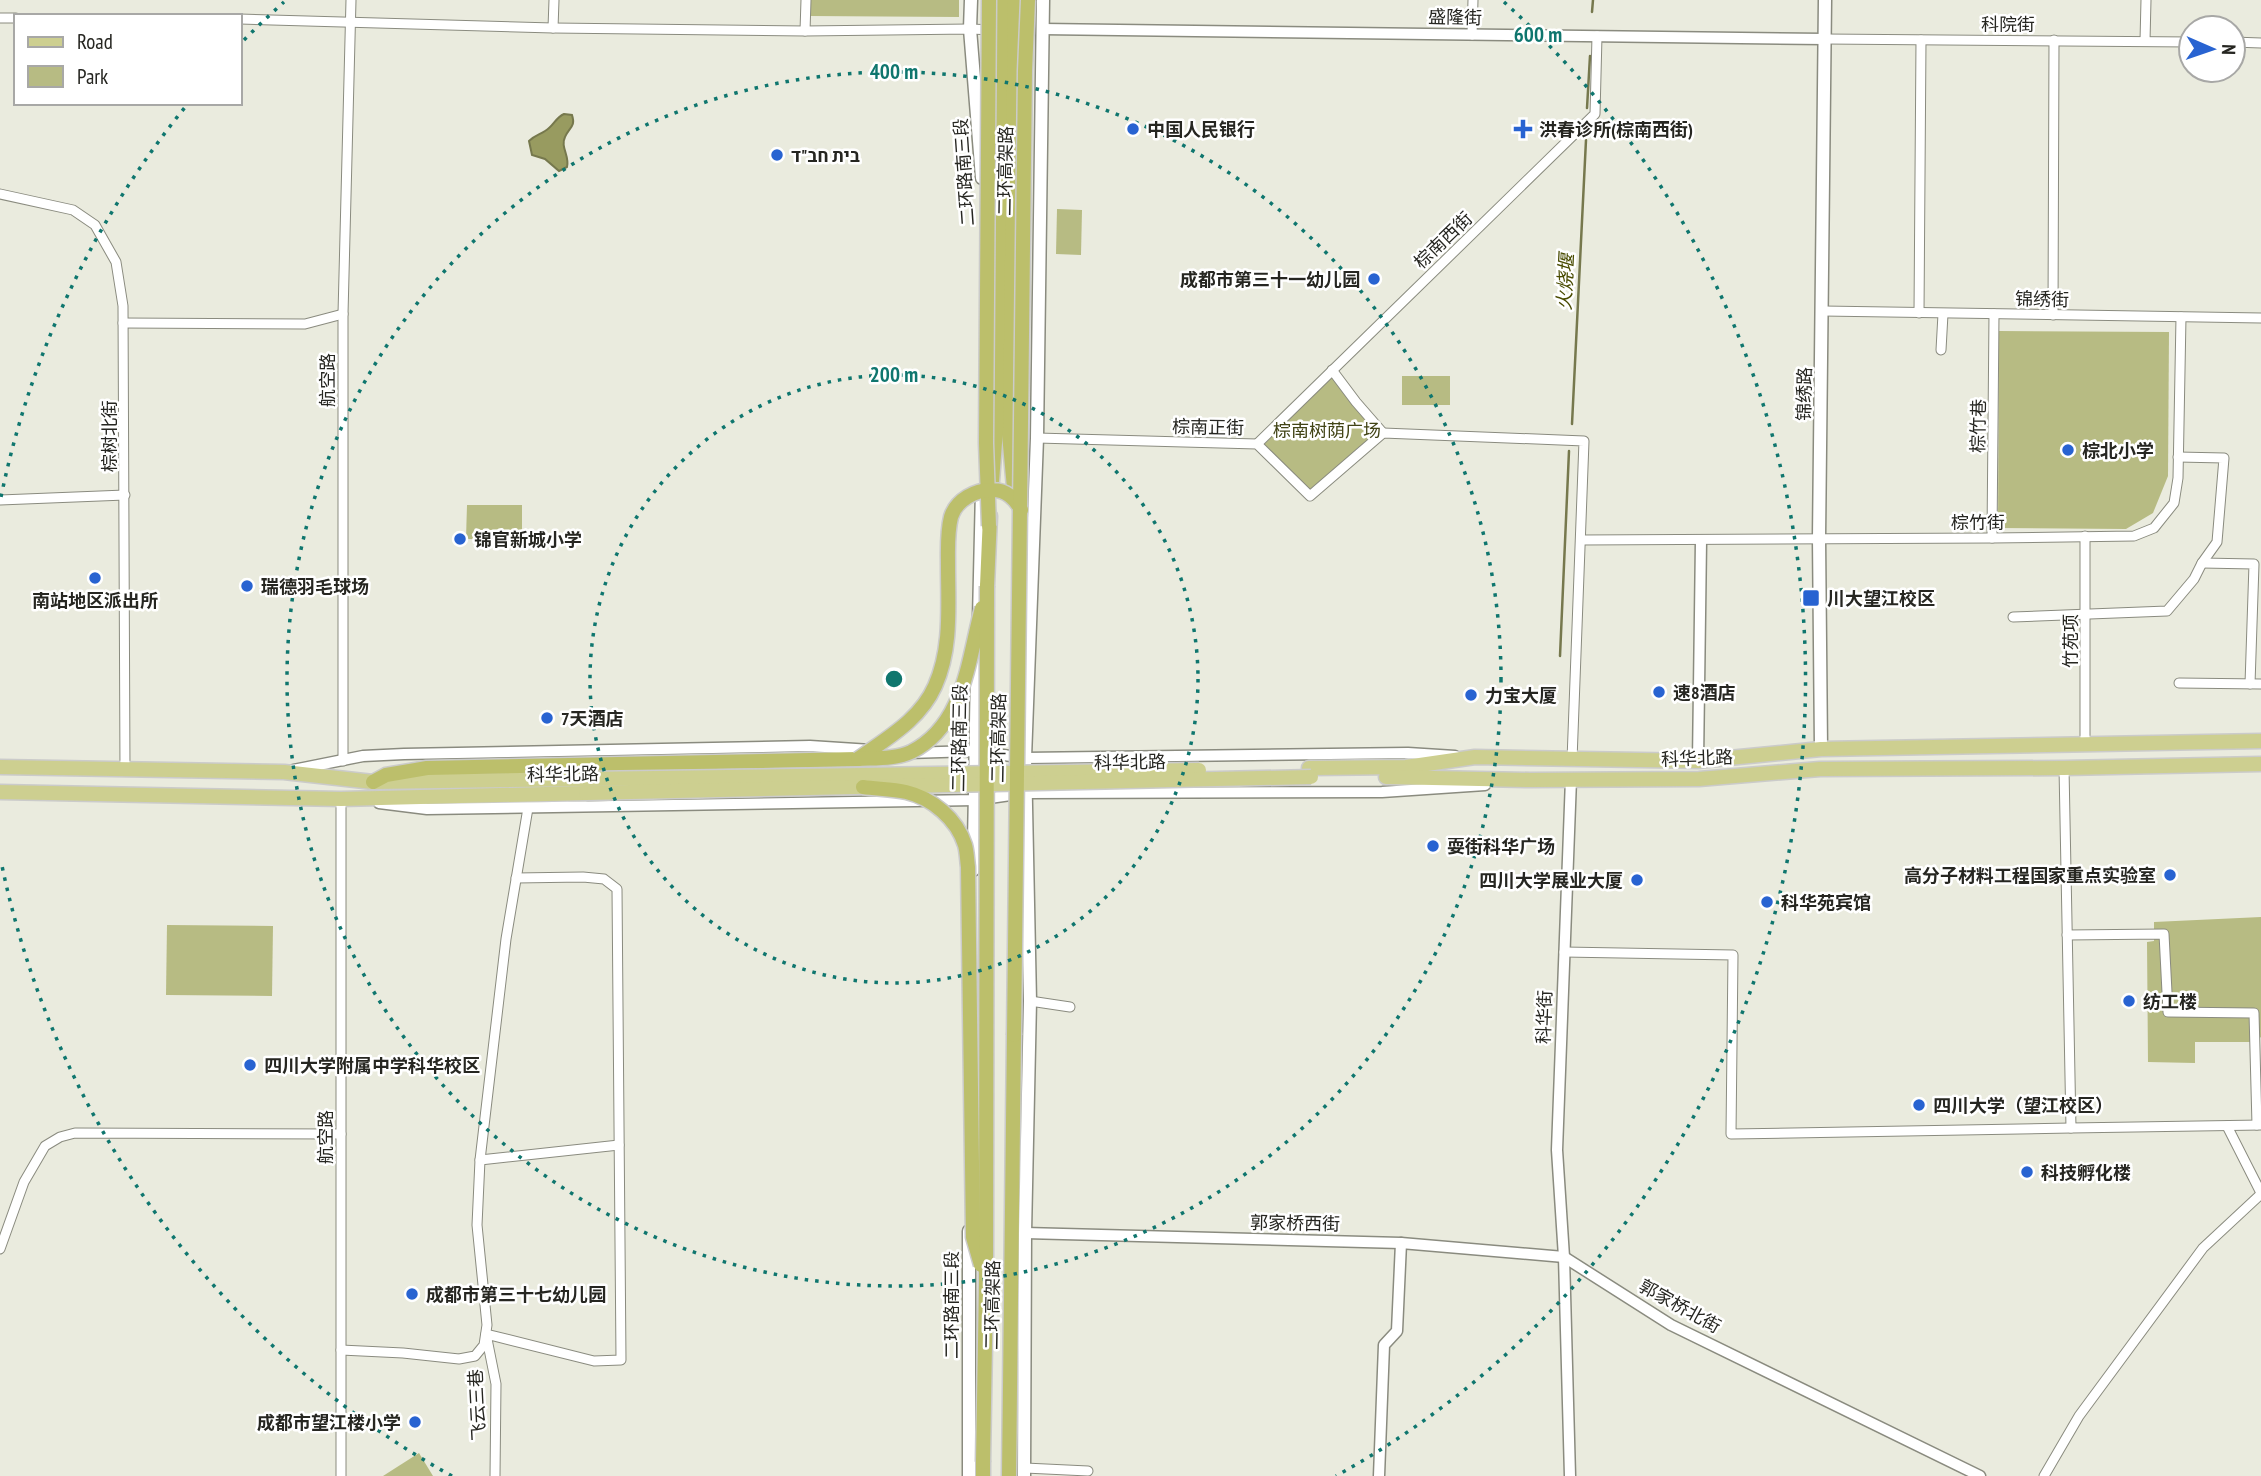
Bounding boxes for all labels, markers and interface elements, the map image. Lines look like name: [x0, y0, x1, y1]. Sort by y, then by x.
street label: 盛隆街: [1428, 5, 1482, 29]
street label: 科院街: [1981, 13, 2035, 36]
legend: [14, 14, 242, 105]
north arrow: [2177, 14, 2247, 84]
text: 600 m: [1514, 21, 1562, 48]
text: Road: [77, 28, 113, 55]
text: N: [2217, 44, 2241, 55]
text: 400 m: [870, 58, 918, 85]
text: Park: [77, 63, 108, 90]
street label: 二环路南三段: [949, 117, 979, 227]
place label: 中国人民银行: [1147, 118, 1255, 141]
place label: 洪春诊所(棕南西街): [1539, 118, 1693, 141]
marker: 洪春诊所(棕南西街): [1513, 119, 1533, 139]
marker: 中国人民银行: [1125, 121, 1141, 137]
street label: 二环高架路: [993, 126, 1017, 216]
place label: בית חב"ד: [791, 144, 860, 167]
marker: בית חב"ד: [769, 147, 785, 163]
street label: 棕南西街: [1409, 207, 1477, 273]
water label: 火烧堰: [1552, 250, 1579, 311]
place label: 成都市第三十一幼儿园: [1180, 268, 1360, 291]
marker: 成都市第三十一幼儿园: [1366, 271, 1382, 287]
street label: 锦绣街: [2015, 287, 2069, 311]
street label: 航空路: [316, 353, 339, 407]
text: 200 m: [870, 361, 918, 388]
street label: 锦绣路: [1792, 367, 1816, 421]
street label: 棕竹巷: [1966, 399, 1990, 453]
street label: 棕树北街: [98, 400, 121, 472]
street label: 棕南正街: [1172, 415, 1244, 439]
park label: 棕南树荫广场: [1273, 419, 1381, 442]
place label: 棕北小学: [2082, 439, 2154, 462]
marker: 棕北小学: [2060, 442, 2076, 458]
street label: 棕竹街: [1951, 511, 2005, 534]
place label: 锦官新城小学: [474, 528, 582, 551]
marker: 锦官新城小学: [452, 531, 468, 547]
marker: 南站地区派出所: [87, 570, 103, 586]
place label: 瑞德羽毛球场: [261, 575, 369, 598]
marker: 瑞德羽毛球场: [239, 578, 255, 594]
place label: 川大望江校区: [1827, 587, 1935, 610]
marker: 川大望江校区: [1801, 588, 1821, 608]
place label: 南站地区派出所: [32, 589, 158, 612]
street label: 竹苑项: [2059, 614, 2082, 668]
centre of rings: [882, 667, 906, 691]
place label: 速8酒店: [1673, 681, 1736, 704]
street label: 二环路南三段: [947, 684, 971, 792]
place label: 力宝大厦: [1485, 684, 1557, 707]
marker: 速8酒店: [1651, 684, 1667, 700]
marker: 力宝大厦: [1463, 687, 1479, 703]
street label: 二环高架路: [986, 693, 1010, 783]
place label: 7天酒店: [561, 707, 624, 730]
marker: 7天酒店: [539, 710, 555, 726]
street label: 科华北路: [1661, 745, 1733, 771]
street label: 科华北路: [1094, 750, 1166, 774]
street label: 科华北路: [527, 762, 599, 786]
place label: 耍街科华广场: [1447, 835, 1555, 858]
marker: 耍街科华广场: [1425, 838, 1441, 854]
place label: 高分子材料工程国家重点实验室: [1904, 864, 2156, 887]
marker: 高分子材料工程国家重点实验室: [2162, 867, 2178, 883]
place label: 四川大学展业大厦: [1479, 869, 1623, 892]
marker: 四川大学展业大厦: [1629, 872, 1645, 888]
place label: 科华苑宾馆: [1781, 891, 1871, 914]
marker: 科华苑宾馆: [1759, 894, 1775, 910]
street label: 科华街: [1532, 990, 1556, 1044]
place label: 纺工楼: [2143, 990, 2197, 1013]
marker: 纺工楼: [2121, 993, 2137, 1009]
place label: 四川大学附属中学科华校区: [264, 1054, 480, 1077]
marker: 四川大学附属中学科华校区: [242, 1057, 258, 1073]
place label: 四川大学（望江校区）: [1933, 1094, 2113, 1117]
marker: 四川大学（望江校区）: [1911, 1097, 1927, 1113]
street label: 航空路: [314, 1110, 337, 1164]
place label: 科技孵化楼: [2041, 1161, 2131, 1184]
marker: 科技孵化楼: [2019, 1164, 2035, 1180]
street label: 郭家桥西街: [1250, 1211, 1340, 1235]
street label: 二环路南三段: [940, 1251, 963, 1359]
street label: 二环高架路: [980, 1260, 1004, 1350]
street label: 郭家桥北街: [1635, 1274, 1725, 1338]
place label: 成都市第三十七幼儿园: [426, 1283, 606, 1306]
marker: 成都市第三十七幼儿园: [404, 1286, 420, 1302]
street label: 飞云三巷: [464, 1368, 490, 1442]
place label: 成都市望江楼小学: [257, 1411, 401, 1434]
marker: 成都市望江楼小学: [407, 1414, 423, 1430]

